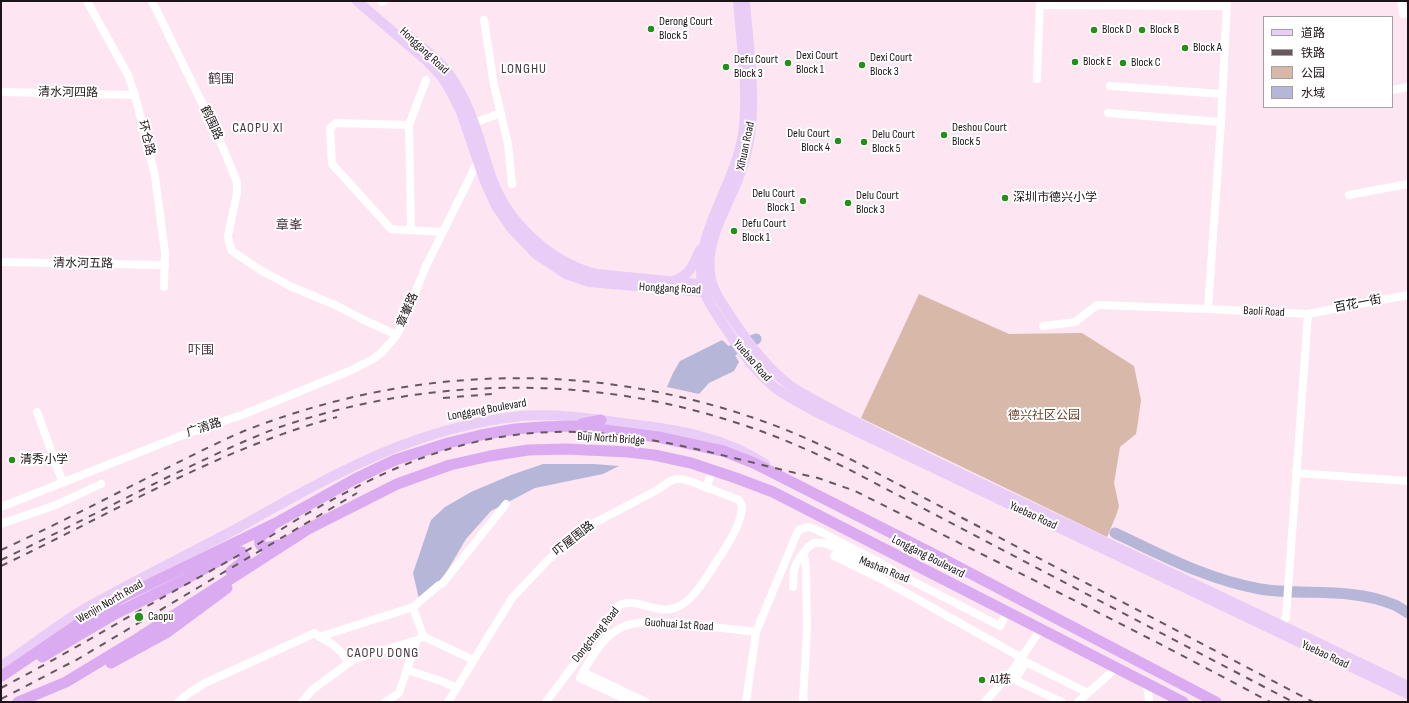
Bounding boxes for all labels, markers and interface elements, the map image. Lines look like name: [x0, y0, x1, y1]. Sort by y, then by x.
place label: Derong Court Block 5: [659, 15, 713, 43]
legend: [1263, 16, 1393, 108]
place label: Block D: [1102, 23, 1132, 37]
place label: Block B: [1150, 23, 1179, 37]
marker: Derong Court Block 5: [646, 24, 656, 34]
street label: Honggang Road: [396, 25, 452, 77]
marker: Block D: [1089, 25, 1099, 35]
marker: Block B: [1137, 25, 1147, 35]
text: 道路: [1301, 26, 1325, 41]
place label: Block A: [1193, 41, 1222, 55]
marker: Block A: [1180, 43, 1190, 53]
text: 铁路: [1301, 46, 1325, 61]
place label: Dexi Court Block 1: [796, 49, 838, 77]
place label: Dexi Court Block 3: [870, 51, 912, 79]
place label: Defu Court Block 3: [734, 53, 778, 81]
place label: Block E: [1083, 55, 1112, 69]
place label: Block C: [1131, 56, 1161, 70]
marker: Block E: [1070, 57, 1080, 67]
marker: Dexi Court Block 1: [783, 58, 793, 68]
marker: Block C: [1118, 58, 1128, 68]
marker: Dexi Court Block 3: [857, 60, 867, 70]
district label: LONGHU: [501, 61, 547, 77]
marker: Defu Court Block 3: [721, 62, 731, 72]
text: 公园: [1301, 66, 1325, 81]
district label: 鹤围: [208, 72, 234, 88]
street label: 清水河四路: [38, 85, 98, 101]
text: 水域: [1301, 86, 1325, 101]
street label: 鹤围路: [197, 104, 225, 142]
street label: 环仓路: [135, 119, 157, 157]
district label: CAOPU XI: [232, 120, 284, 136]
street label: Xihuan Road: [734, 120, 758, 172]
place label: Deshou Court Block 5: [952, 121, 1007, 149]
place label: Delu Court Block 4: [787, 127, 830, 155]
place label: Delu Court Block 5: [872, 128, 915, 156]
marker: Deshou Court Block 5: [939, 130, 949, 140]
marker: Delu Court Block 4: [833, 136, 843, 146]
marker: Delu Court Block 5: [859, 137, 869, 147]
place label: Delu Court Block 1: [752, 187, 795, 215]
place label: Delu Court Block 3: [856, 189, 899, 217]
place label: 深圳市德兴小学: [1013, 191, 1097, 205]
marker: 深圳市德兴小学: [1000, 193, 1010, 203]
marker: Delu Court Block 1: [798, 196, 808, 206]
marker: Delu Court Block 3: [843, 198, 853, 208]
place label: Defu Court Block 1: [742, 217, 786, 245]
district label: 章峯: [276, 218, 302, 234]
marker: Defu Court Block 1: [729, 226, 739, 236]
street label: 清水河五路: [53, 256, 113, 272]
street label: Honggang Road: [639, 280, 701, 298]
street label: 章輋路: [394, 291, 422, 329]
street label: 百花一街: [1333, 292, 1383, 316]
street label: Baoli Road: [1243, 304, 1285, 320]
street label: Yuebao Road: [730, 337, 774, 385]
district label: 吓围: [188, 343, 214, 359]
street label: Longgang Boulevard: [446, 396, 528, 424]
park label: 德兴社区公园: [1008, 409, 1080, 423]
street label: 广清路: [185, 416, 223, 440]
street label: Buji North Bridge: [577, 429, 645, 449]
place label: 清秀小学: [20, 453, 68, 467]
marker: 清秀小学: [7, 455, 17, 465]
street label: Yuebao Road: [1007, 499, 1059, 533]
street label: 吓屋围路: [551, 519, 597, 559]
street label: Longgang Boulevard: [889, 532, 967, 582]
street label: Mashan Road: [857, 553, 911, 587]
street label: Wenjin North Road: [74, 577, 146, 627]
street label: Dongchang Road: [569, 604, 623, 666]
place label: Caopu: [148, 610, 173, 624]
marker: Caopu: [133, 611, 145, 623]
street label: Guohuai 1st Road: [644, 615, 714, 635]
street label: Yuebao Road: [1299, 638, 1351, 672]
district label: CAOPU DONG: [347, 645, 419, 661]
place label: A1栋: [990, 673, 1011, 687]
marker: A1栋: [977, 675, 987, 685]

